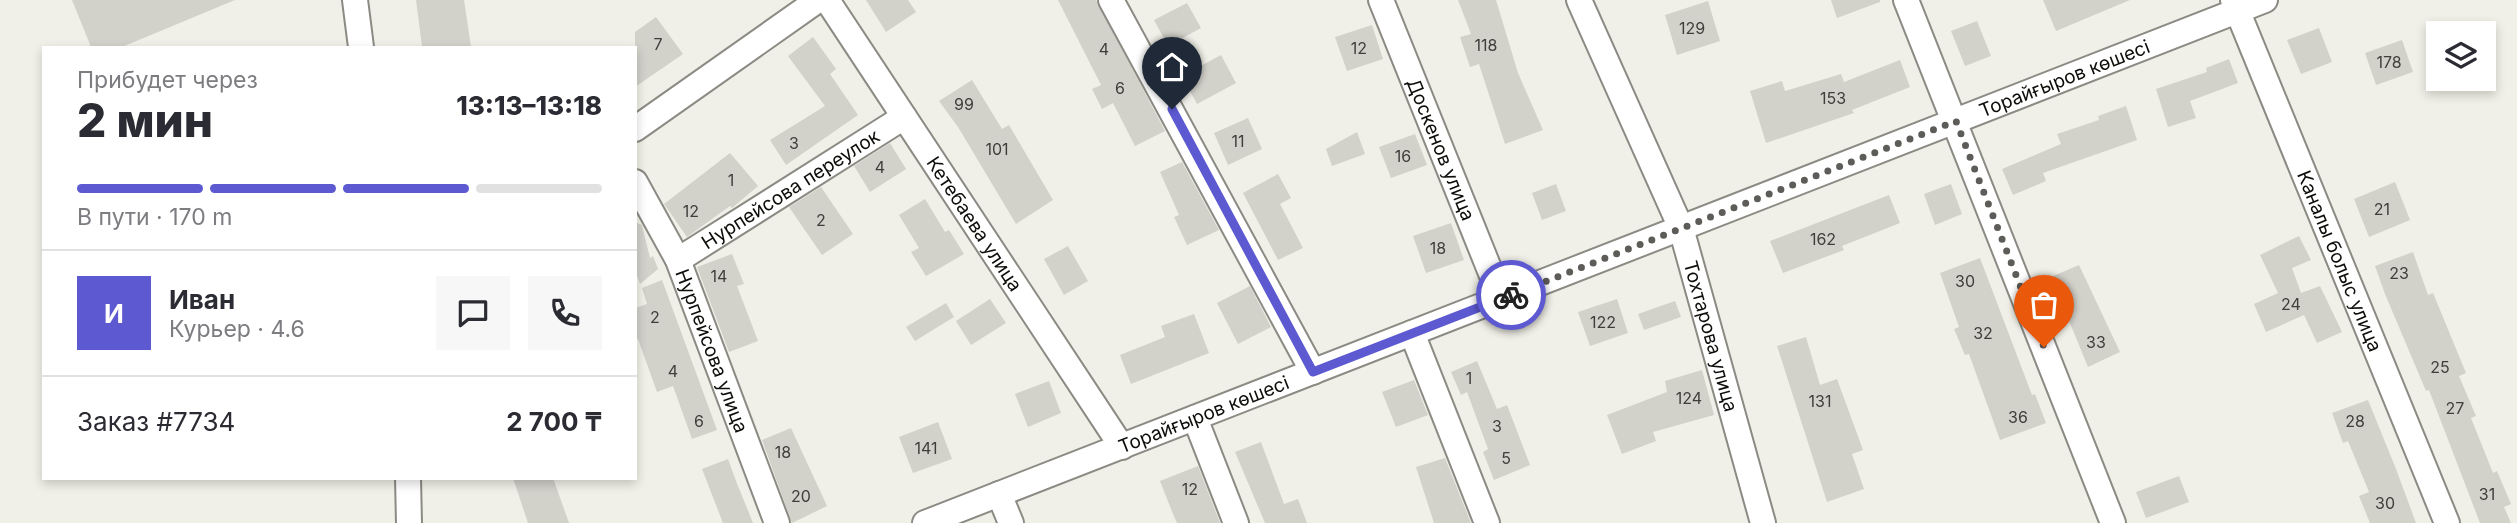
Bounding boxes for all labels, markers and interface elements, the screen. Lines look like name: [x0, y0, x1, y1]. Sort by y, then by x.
house number: 129: [1679, 18, 1705, 38]
map controls: [2426, 21, 2496, 91]
button: layers: [2426, 21, 2496, 91]
house number: 7: [653, 34, 663, 54]
house number: 118: [1475, 35, 1497, 55]
street label: Торайғыров көшесі: [1976, 35, 2153, 122]
pin: [1142, 37, 1202, 109]
house number: 12: [1351, 38, 1367, 58]
house number: 4: [1099, 39, 1109, 59]
icon: home: [1153, 48, 1191, 86]
house number: 178: [2376, 52, 2402, 72]
text: Прибудет через: [77, 66, 258, 94]
street label: Доскенов улица: [1402, 75, 1480, 224]
house number: 6: [1115, 78, 1125, 98]
house number: 153: [1820, 88, 1846, 108]
text: 13:13–13:18: [456, 90, 602, 121]
text: 2 мин: [77, 92, 213, 148]
house number: 99: [954, 94, 974, 114]
street label: Нурпейсова переулок: [697, 124, 884, 254]
house number: 11: [1231, 131, 1245, 151]
house number: 3: [789, 133, 799, 153]
house number: 101: [985, 139, 1009, 159]
house number: 16: [1395, 146, 1411, 166]
street label: Кетебаева улица: [922, 152, 1027, 295]
house number: 4: [875, 157, 885, 177]
street label: Каналы болыс улица: [2293, 167, 2387, 355]
house number: 1: [728, 170, 734, 190]
house number: 21: [2374, 199, 2390, 219]
house number: 12: [683, 201, 699, 221]
text: В пути · 170 m: [77, 203, 232, 231]
house number: 2: [816, 210, 826, 230]
house number: 162: [1810, 229, 1836, 249]
house number: 18: [1430, 238, 1446, 258]
street label: Тохтарова улица: [1679, 258, 1743, 414]
courier: [1476, 260, 1546, 330]
house number: 23: [2389, 263, 2409, 283]
street label: Нурпейсова улица: [671, 266, 753, 436]
house number: 14: [711, 266, 727, 286]
house number: 30: [1955, 271, 1975, 291]
pin: [2014, 275, 2074, 347]
button: chat: [436, 276, 510, 350]
button: phone: [528, 276, 602, 350]
icon: bike: [1492, 276, 1530, 314]
text: Иван: [169, 284, 235, 315]
icon: bag: [2025, 286, 2063, 324]
house number: 24: [2281, 294, 2301, 314]
text: И: [104, 298, 124, 329]
house number: 2: [650, 307, 660, 327]
house number: 122: [1590, 312, 1616, 332]
text: Курьер · 4.6: [169, 315, 305, 343]
house number: 32: [1973, 323, 1993, 343]
house number: 33: [2086, 332, 2106, 352]
house number: 25: [2430, 357, 2450, 377]
house number: 4: [668, 361, 678, 381]
house number: 1: [1466, 368, 1472, 388]
street label: Торайғыров көшесі: [1115, 371, 1292, 458]
house number: 124: [1676, 388, 1702, 408]
house number: 131: [1809, 391, 1831, 411]
house number: 27: [2446, 398, 2464, 418]
text: Заказ #7734: [77, 406, 235, 437]
text: 2 700 ₸: [506, 406, 602, 437]
house number: 36: [2008, 407, 2028, 427]
house number: 6: [694, 411, 704, 431]
house number: 28: [2345, 411, 2365, 431]
house number: 3: [1492, 416, 1502, 436]
house number: 141: [914, 438, 938, 458]
house number: 18: [775, 442, 791, 462]
house number: 5: [1501, 448, 1511, 468]
house number: 12: [1182, 479, 1198, 499]
house number: 31: [2479, 484, 2495, 504]
house number: 20: [791, 486, 811, 506]
house number: 30: [2375, 493, 2395, 513]

